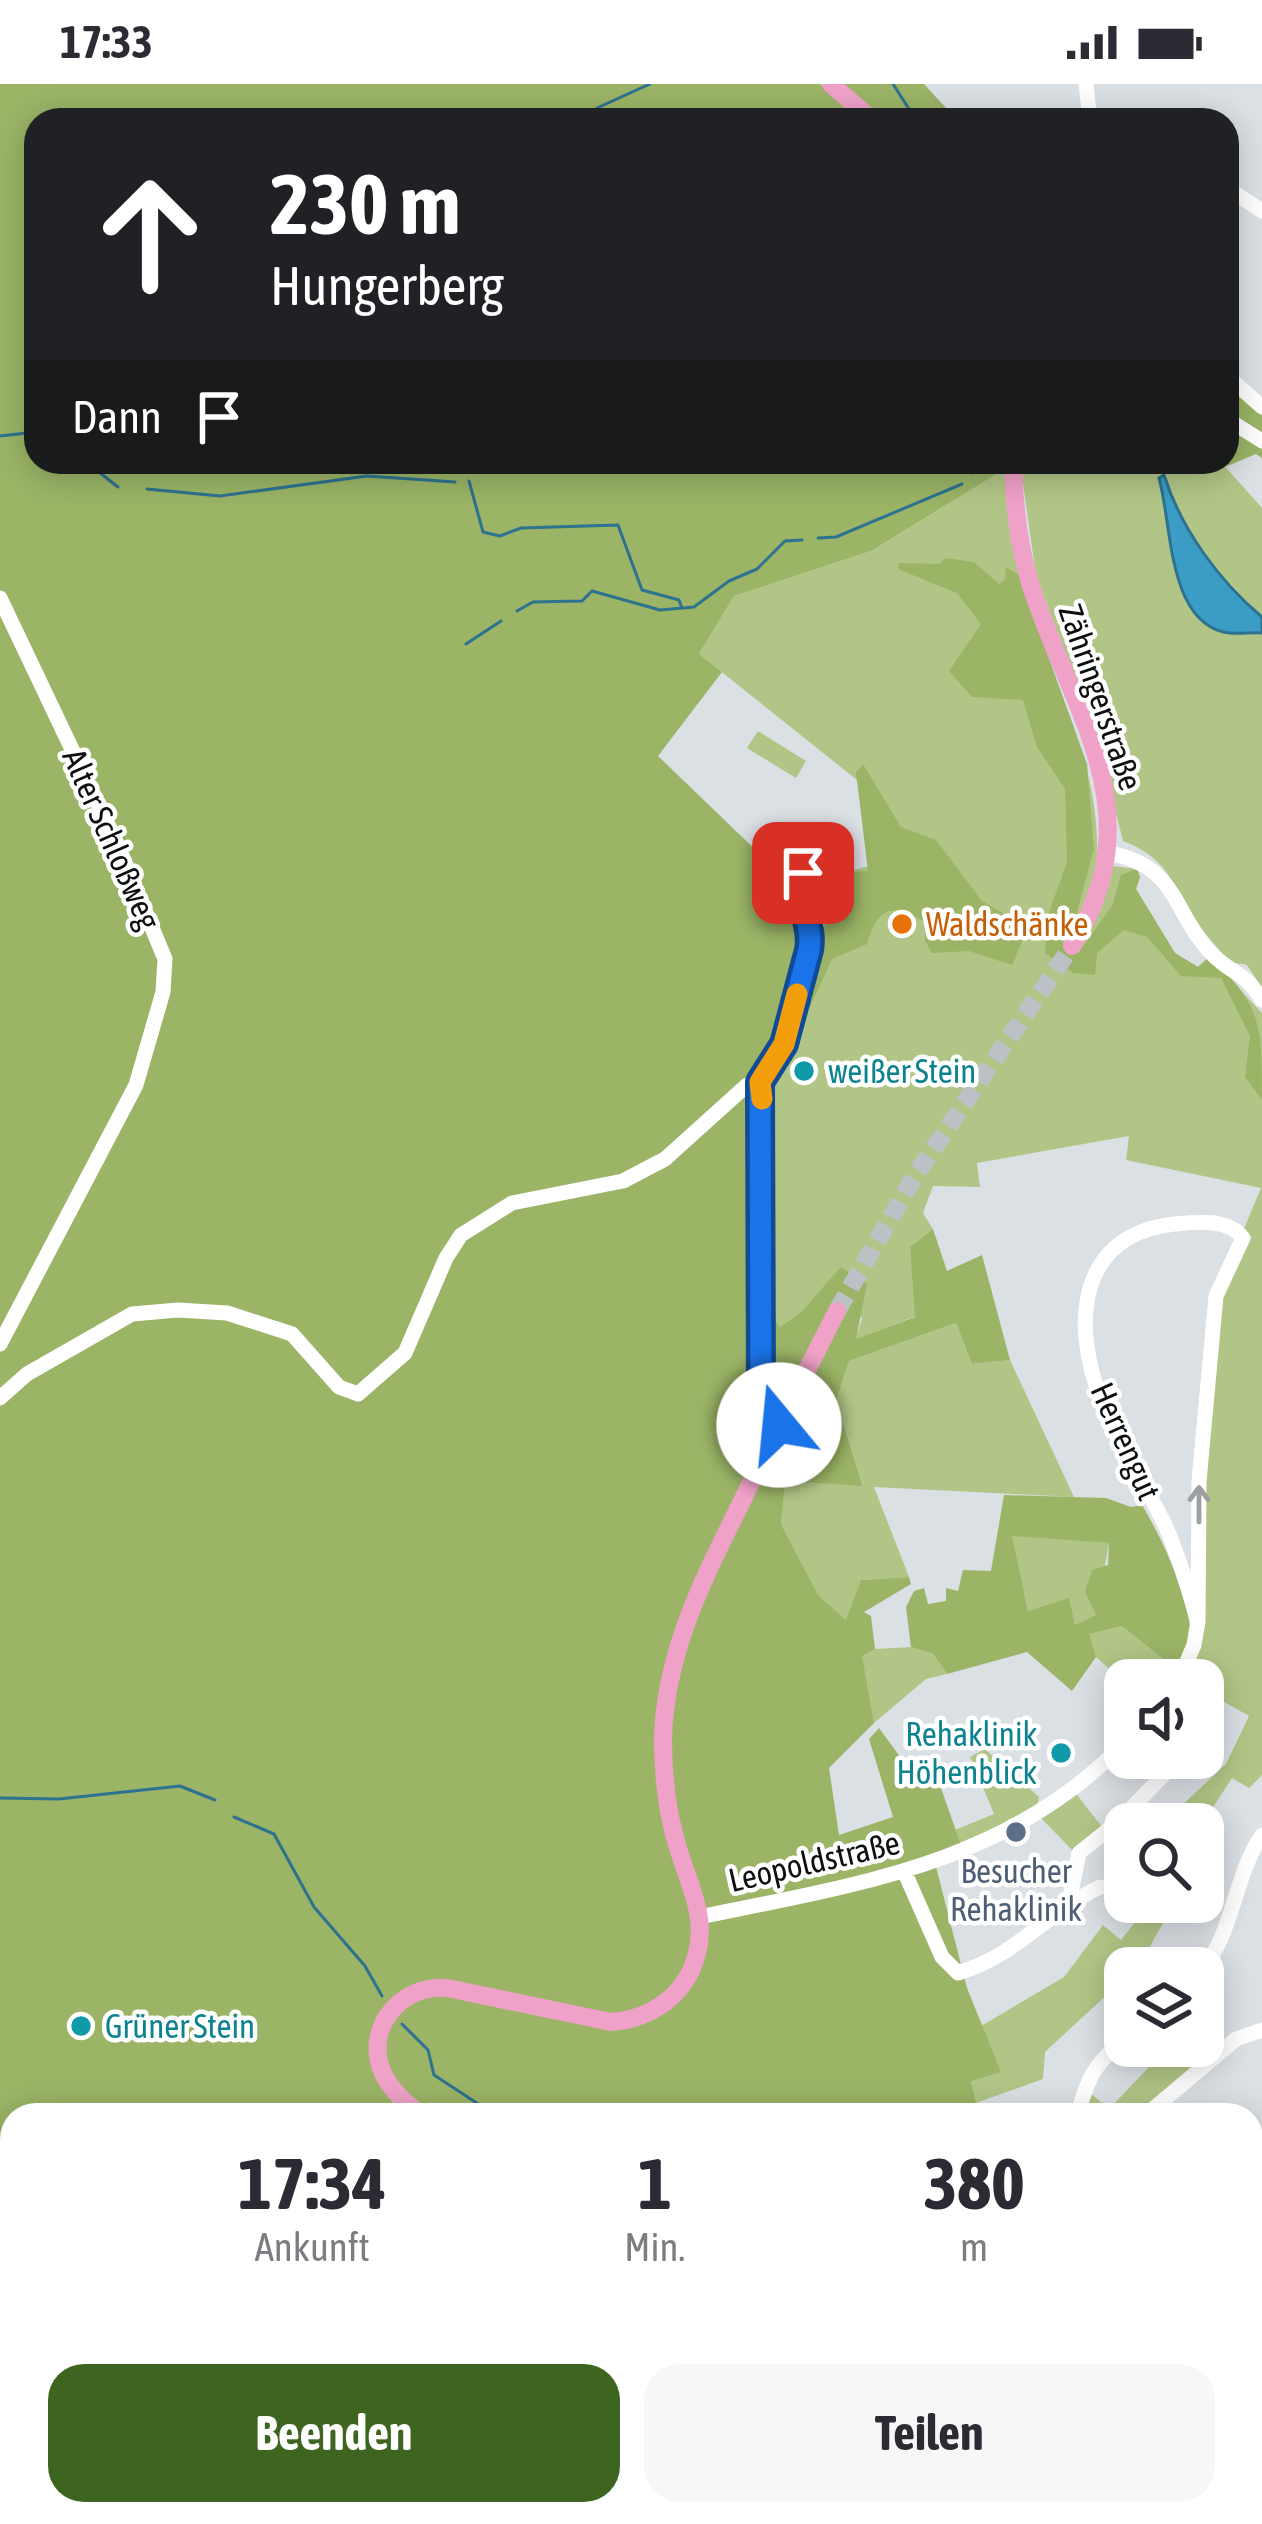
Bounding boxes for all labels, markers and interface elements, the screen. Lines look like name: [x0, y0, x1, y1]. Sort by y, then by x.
text: 17:33: [60, 16, 153, 68]
icon: ahead: [72, 156, 228, 312]
text: 230 m: [270, 156, 460, 252]
text: Hungerberg: [270, 255, 504, 316]
icon: arrive: [186, 384, 252, 450]
text: Dann: [72, 391, 162, 443]
street label: Zähringerstraße: [1051, 599, 1151, 795]
street label: Alter Schloßweg: [55, 743, 169, 936]
pin: [752, 822, 854, 924]
icon: arrive: [770, 840, 836, 906]
place label: Waldschänke: [926, 905, 1088, 943]
marker: Waldschänke: [889, 911, 915, 937]
place label: weißer Stein: [828, 1052, 976, 1090]
marker: weißer Stein: [791, 1058, 817, 1084]
position arrow: [716, 1362, 842, 1488]
street label: Herrengut: [1083, 1377, 1169, 1505]
one-way arrow: [1188, 1485, 1210, 1524]
map controls: [1104, 1659, 1224, 2067]
button: sound: [1104, 1659, 1224, 1779]
place label: Rehaklinik Höhenblick: [897, 1715, 1037, 1791]
marker: Rehaklinik Höhenblick: [1048, 1740, 1074, 1766]
button: search: [1104, 1803, 1224, 1923]
marker: Besucher Rehaklinik: [1003, 1819, 1029, 1845]
street label: Leopoldstraße: [725, 1823, 903, 1899]
place label: Besucher Rehaklinik: [950, 1852, 1082, 1928]
button: layers: [1104, 1947, 1224, 2067]
place label: Grüner Stein: [105, 2007, 255, 2045]
marker: Grüner Stein: [68, 2013, 94, 2039]
text: 17:34: [238, 2142, 386, 2224]
text: 1: [638, 2142, 672, 2224]
text: 380: [923, 2142, 1025, 2224]
text: Ankunft: [255, 2225, 370, 2269]
text: Min.: [624, 2225, 685, 2269]
text: m: [960, 2225, 988, 2269]
button: Beenden: [48, 2364, 620, 2502]
button: Teilen: [644, 2364, 1215, 2502]

